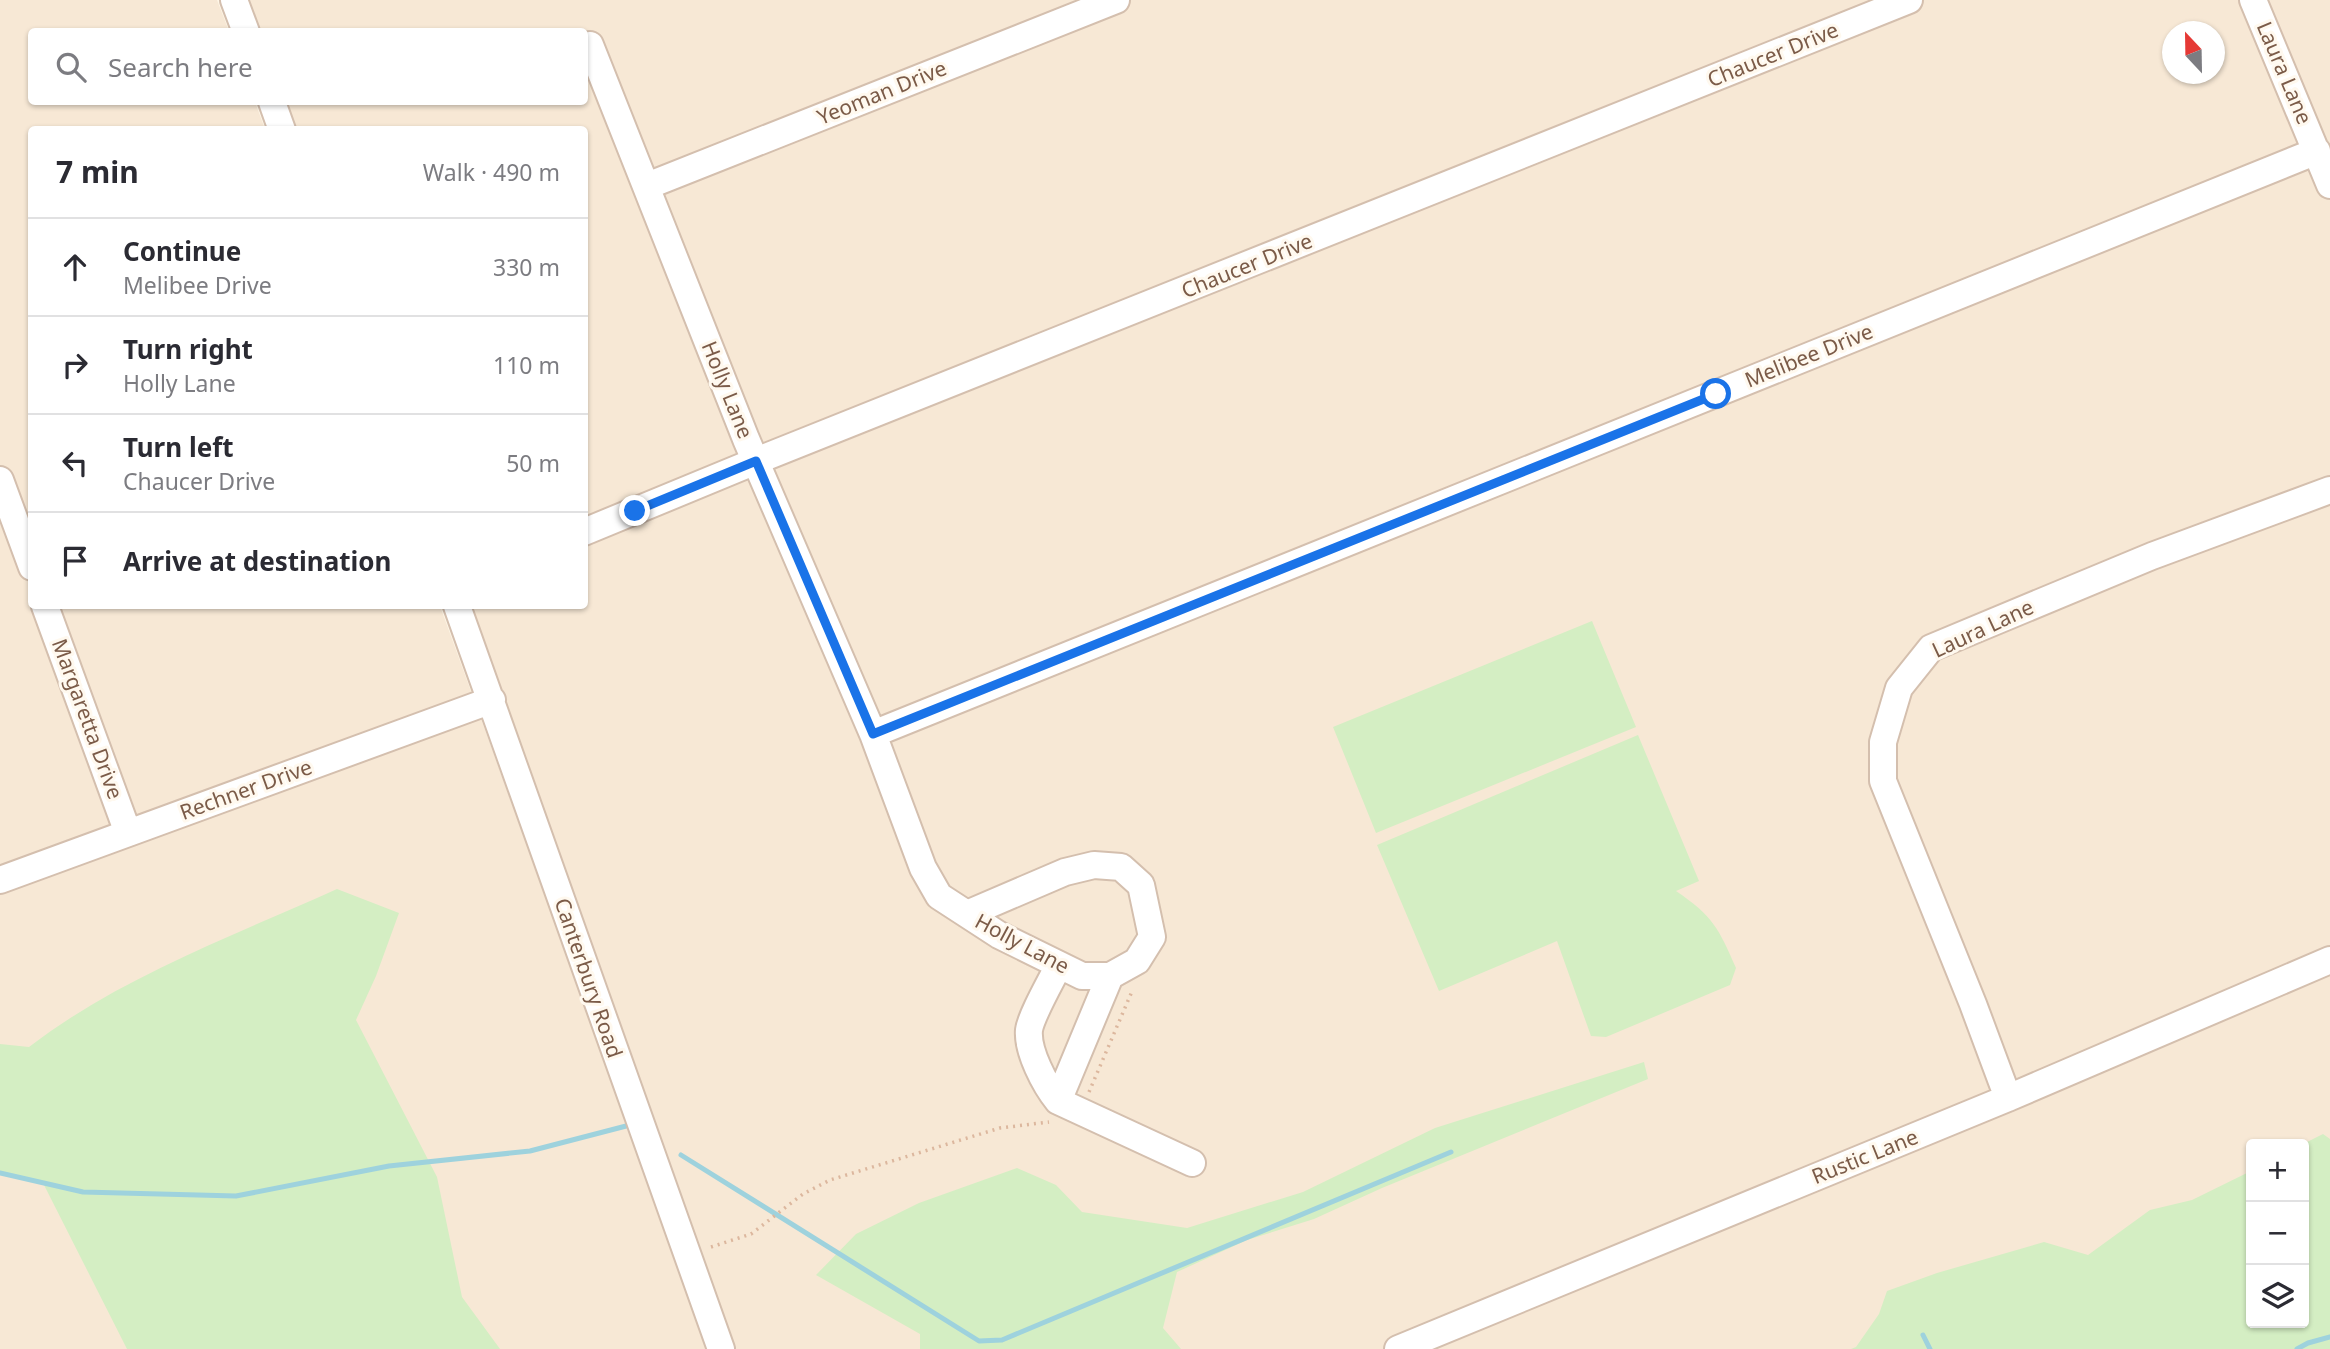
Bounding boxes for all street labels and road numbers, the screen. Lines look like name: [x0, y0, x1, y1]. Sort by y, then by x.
street label: Chaucer Drive: [1703, 15, 1842, 93]
street label: Laura Lane: [2251, 17, 2319, 128]
street label: Yeoman Drive: [813, 53, 950, 131]
street label: Chaucer Drive: [1177, 226, 1316, 304]
street label: Melibee Drive: [1740, 317, 1877, 393]
street label: Holly Lane: [696, 337, 760, 443]
street label: Laura Lane: [1927, 592, 2038, 664]
street label: Margaretta Drive: [46, 635, 130, 803]
street label: Rechner Drive: [176, 752, 316, 826]
street label: Canterbury Road: [548, 894, 629, 1061]
street label: Holly Lane: [970, 907, 1074, 980]
street label: Rustic Lane: [1807, 1122, 1922, 1190]

